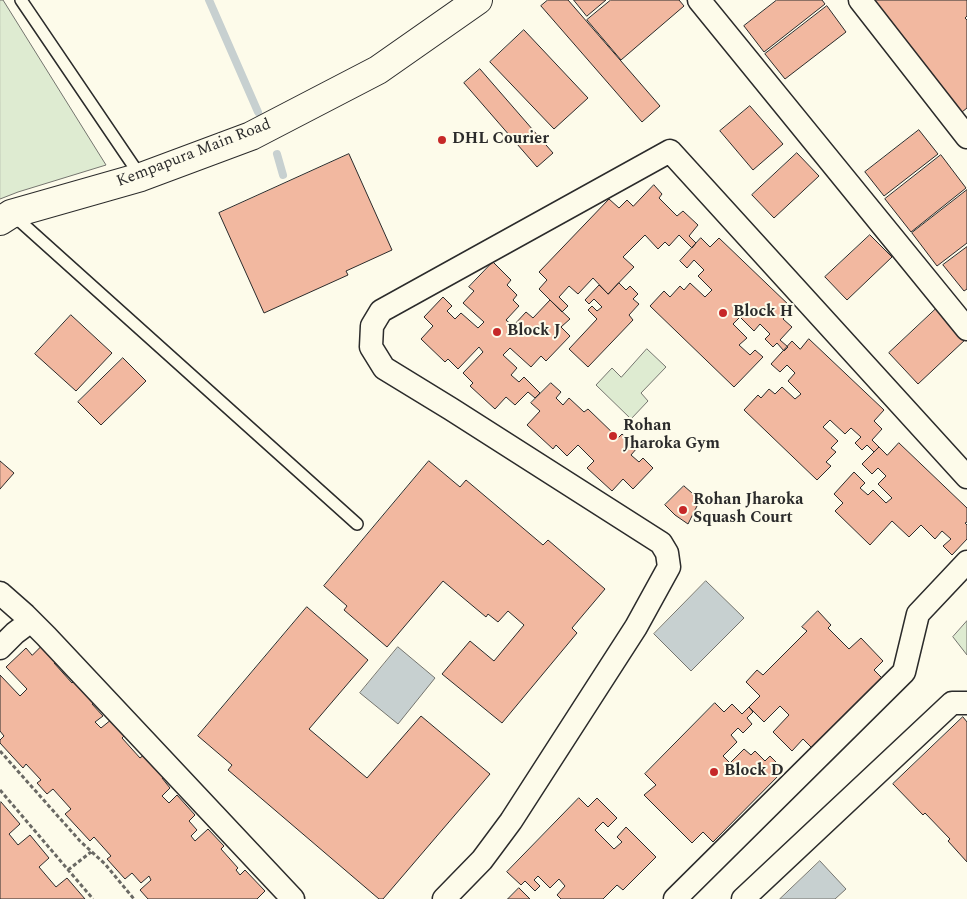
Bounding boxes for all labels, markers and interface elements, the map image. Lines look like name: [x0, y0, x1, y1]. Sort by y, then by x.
street label: Kempapura Main Road: [114, 116, 274, 192]
place label: DHL Courier: [452, 130, 549, 150]
marker: DHL Courier: [436, 134, 448, 146]
place label: Block H: [733, 303, 793, 323]
marker: Block H: [717, 307, 729, 319]
place label: Block J: [507, 322, 561, 342]
marker: Block J: [491, 326, 503, 338]
place label: Rohan Jharoka Gym: [623, 417, 720, 455]
marker: Rohan Jharoka Gym: [607, 430, 619, 442]
place label: Rohan Jharoka Squash Court: [693, 491, 803, 529]
marker: Rohan Jharoka Squash Court: [677, 504, 689, 516]
place label: Block D: [724, 762, 784, 782]
marker: Block D: [708, 766, 720, 778]

